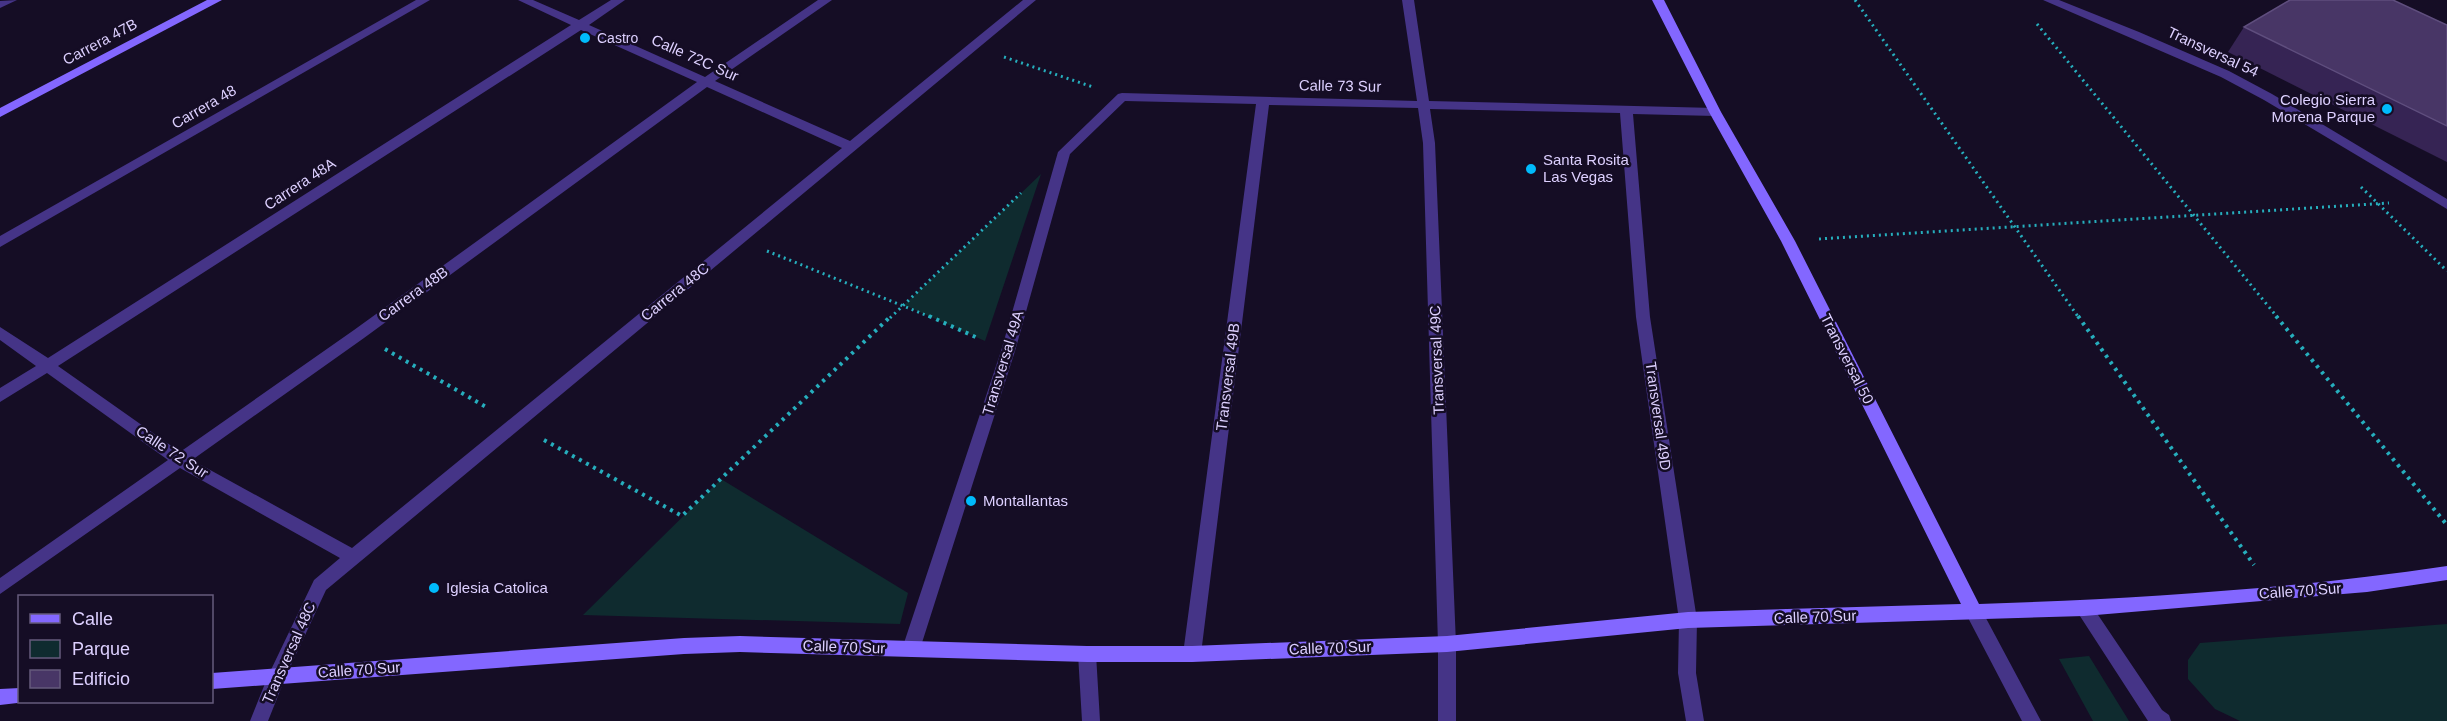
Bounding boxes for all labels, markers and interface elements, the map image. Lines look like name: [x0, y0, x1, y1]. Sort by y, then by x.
street label: Carrera 47B: [60, 15, 140, 68]
street label: Transversal 54: [2165, 23, 2262, 80]
place label: Castro: [597, 30, 638, 46]
marker: Castro: [578, 31, 592, 45]
street label: Calle 72C Sur: [649, 31, 741, 84]
street label: Calle 73 Sur: [1299, 76, 1381, 95]
street label: Carrera 48: [168, 81, 239, 132]
place label: Colegio Sierra Morena Parque: [2272, 91, 2376, 125]
marker: Colegio Sierra Morena Parque: [2380, 102, 2394, 116]
place label: Santa Rosita Las Vegas: [1543, 151, 1630, 185]
street label: Carrera 48A: [261, 154, 339, 213]
marker: Santa Rosita Las Vegas: [1524, 162, 1538, 176]
street label: Carrera 48C: [637, 259, 712, 324]
street label: Carrera 48B: [375, 263, 451, 324]
street label: Transversal 49C: [1426, 305, 1447, 415]
street label: Transversal 49A: [979, 308, 1027, 417]
street label: Transversal 50: [1817, 311, 1877, 407]
street label: Transversal 49B: [1212, 322, 1243, 432]
street label: Transversal 49D: [1642, 361, 1675, 471]
street label: Calle 72 Sur: [133, 422, 212, 481]
place label: Montallantas: [983, 492, 1068, 509]
marker: Montallantas: [964, 494, 978, 508]
place label: Iglesia Catolica: [446, 579, 548, 596]
street label: Calle 70 Sur: [2258, 579, 2342, 602]
marker: Iglesia Catolica: [427, 581, 441, 595]
legend: [18, 595, 213, 703]
street label: Transversal 48C: [259, 599, 319, 706]
street label: Calle 70 Sur: [1773, 607, 1857, 626]
text: Calle: [72, 609, 113, 629]
street label: Calle 70 Sur: [802, 637, 886, 656]
street label: Calle 70 Sur: [1288, 638, 1372, 657]
text: Parque: [72, 639, 130, 659]
street label: Calle 70 Sur: [317, 658, 401, 681]
text: Edificio: [72, 669, 130, 689]

